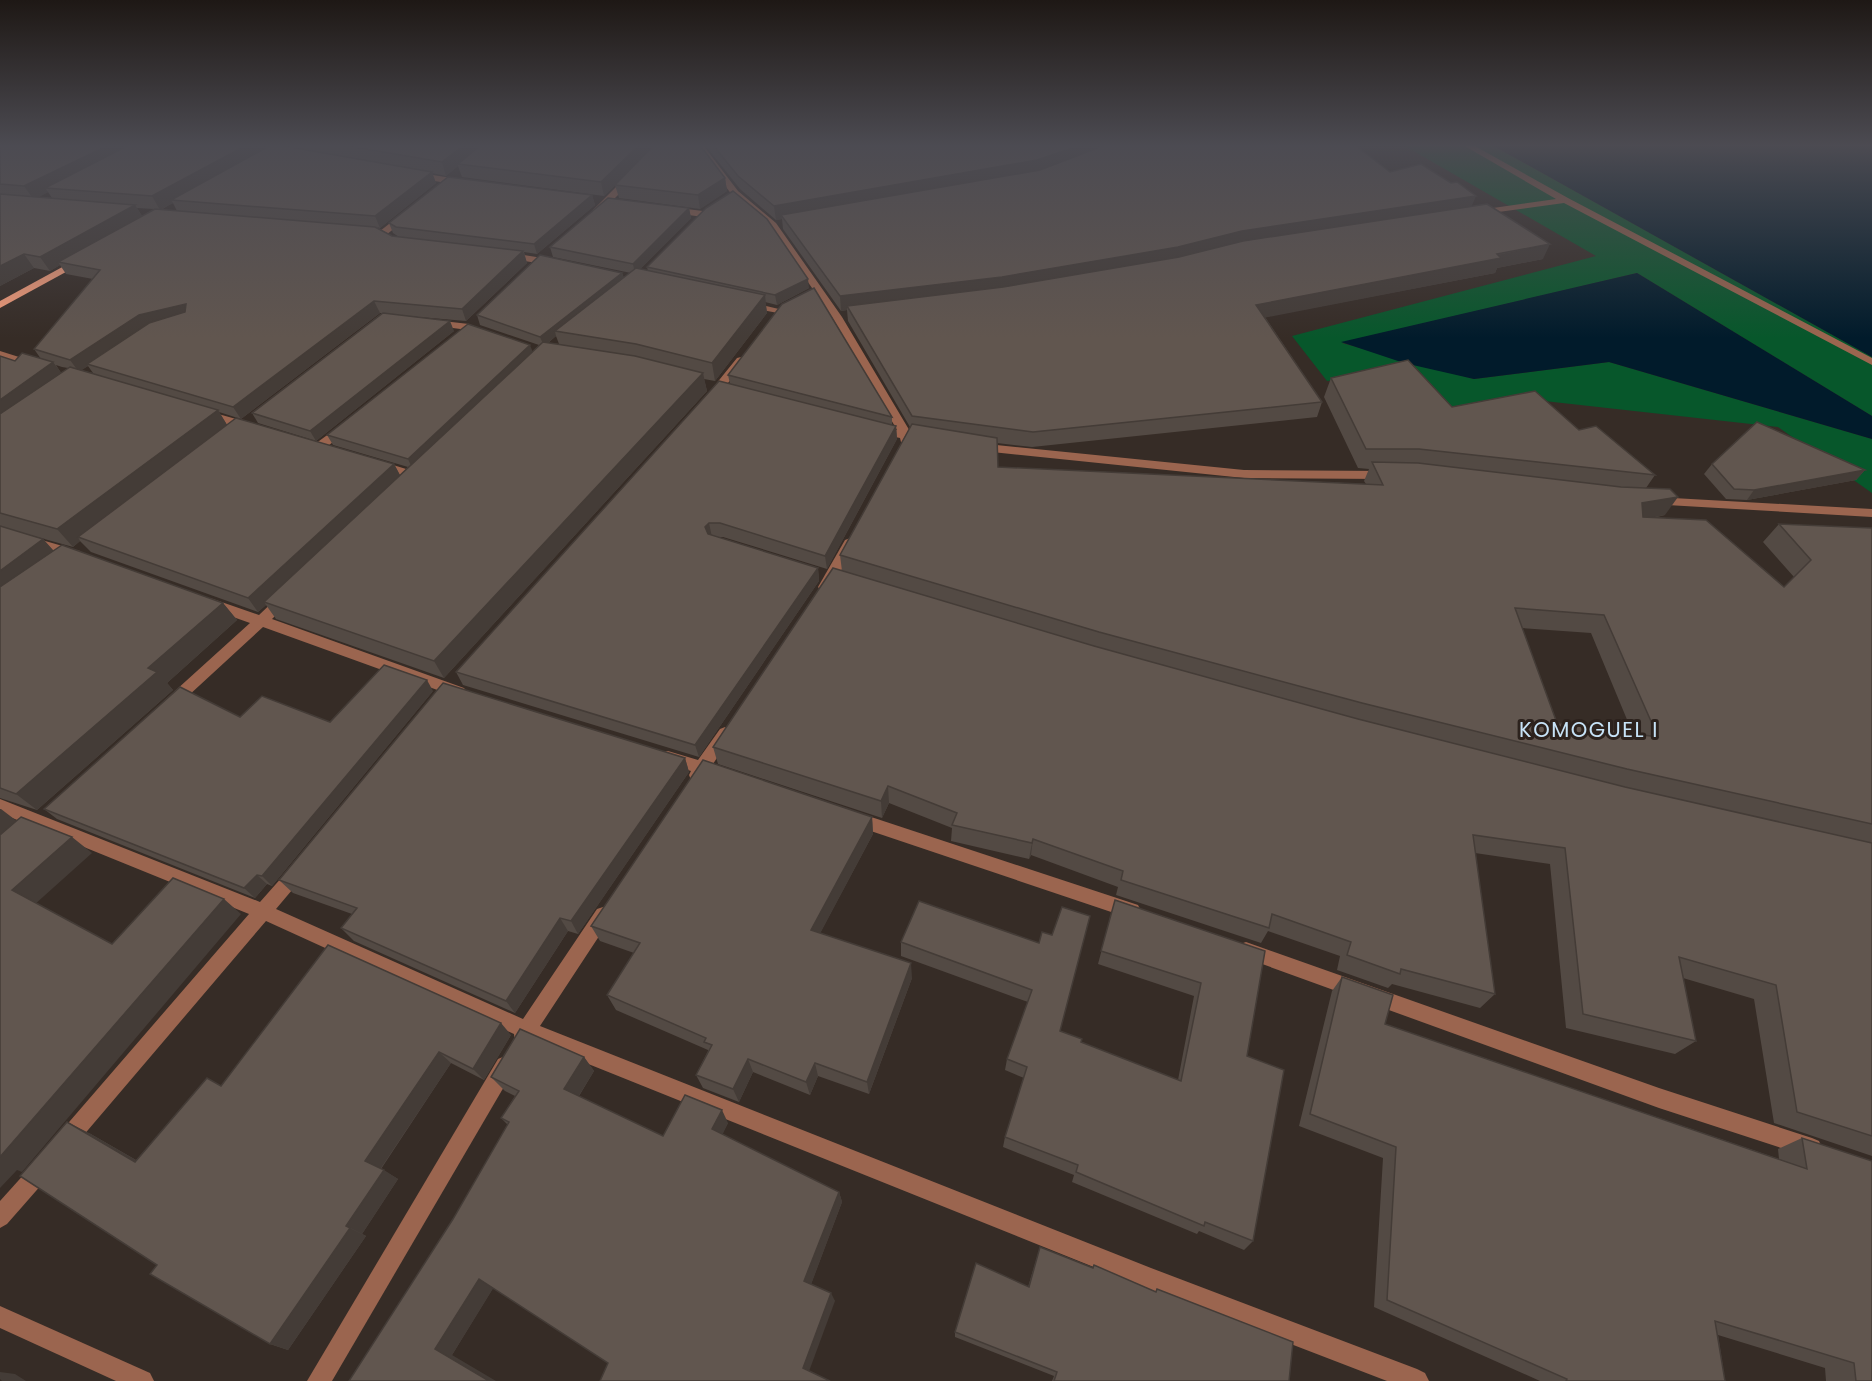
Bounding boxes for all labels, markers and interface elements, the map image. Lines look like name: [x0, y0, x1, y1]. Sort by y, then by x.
district label: KOMOGUEL I: [1519, 715, 1659, 744]

